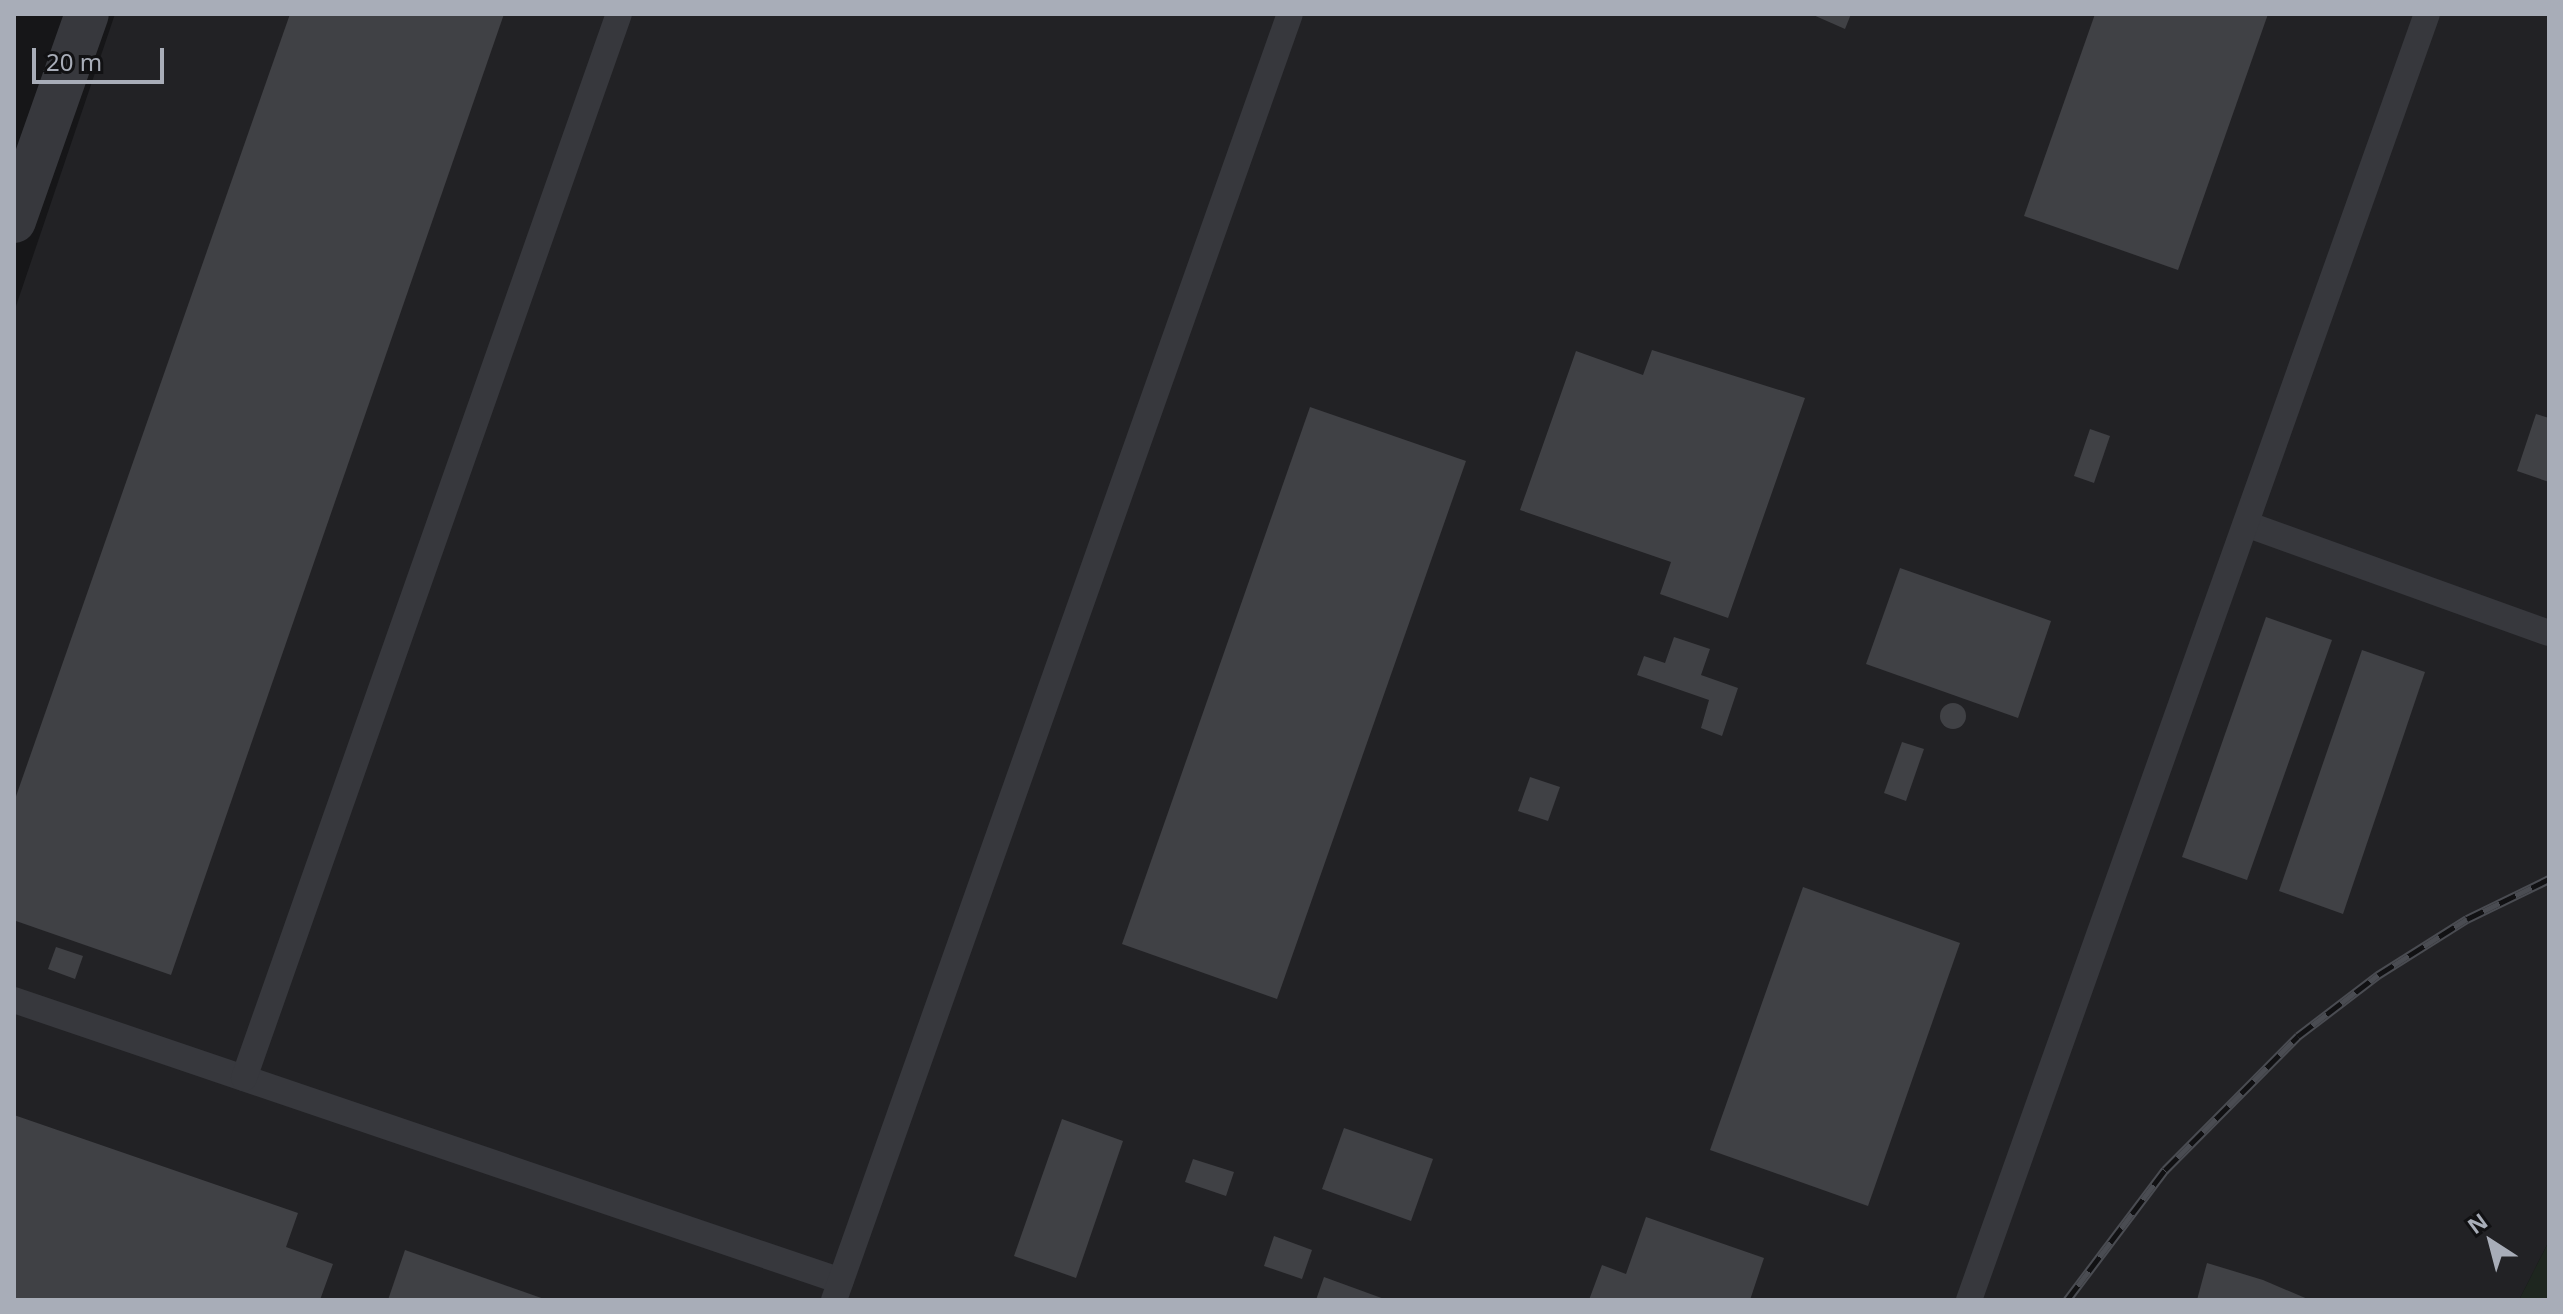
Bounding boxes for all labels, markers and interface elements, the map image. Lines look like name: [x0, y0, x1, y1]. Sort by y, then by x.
scale bar: [36, 32, 168, 82]
text: 20 m: [46, 45, 102, 78]
north arrow: [2451, 1202, 2531, 1282]
text: N: [2461, 1205, 2493, 1240]

